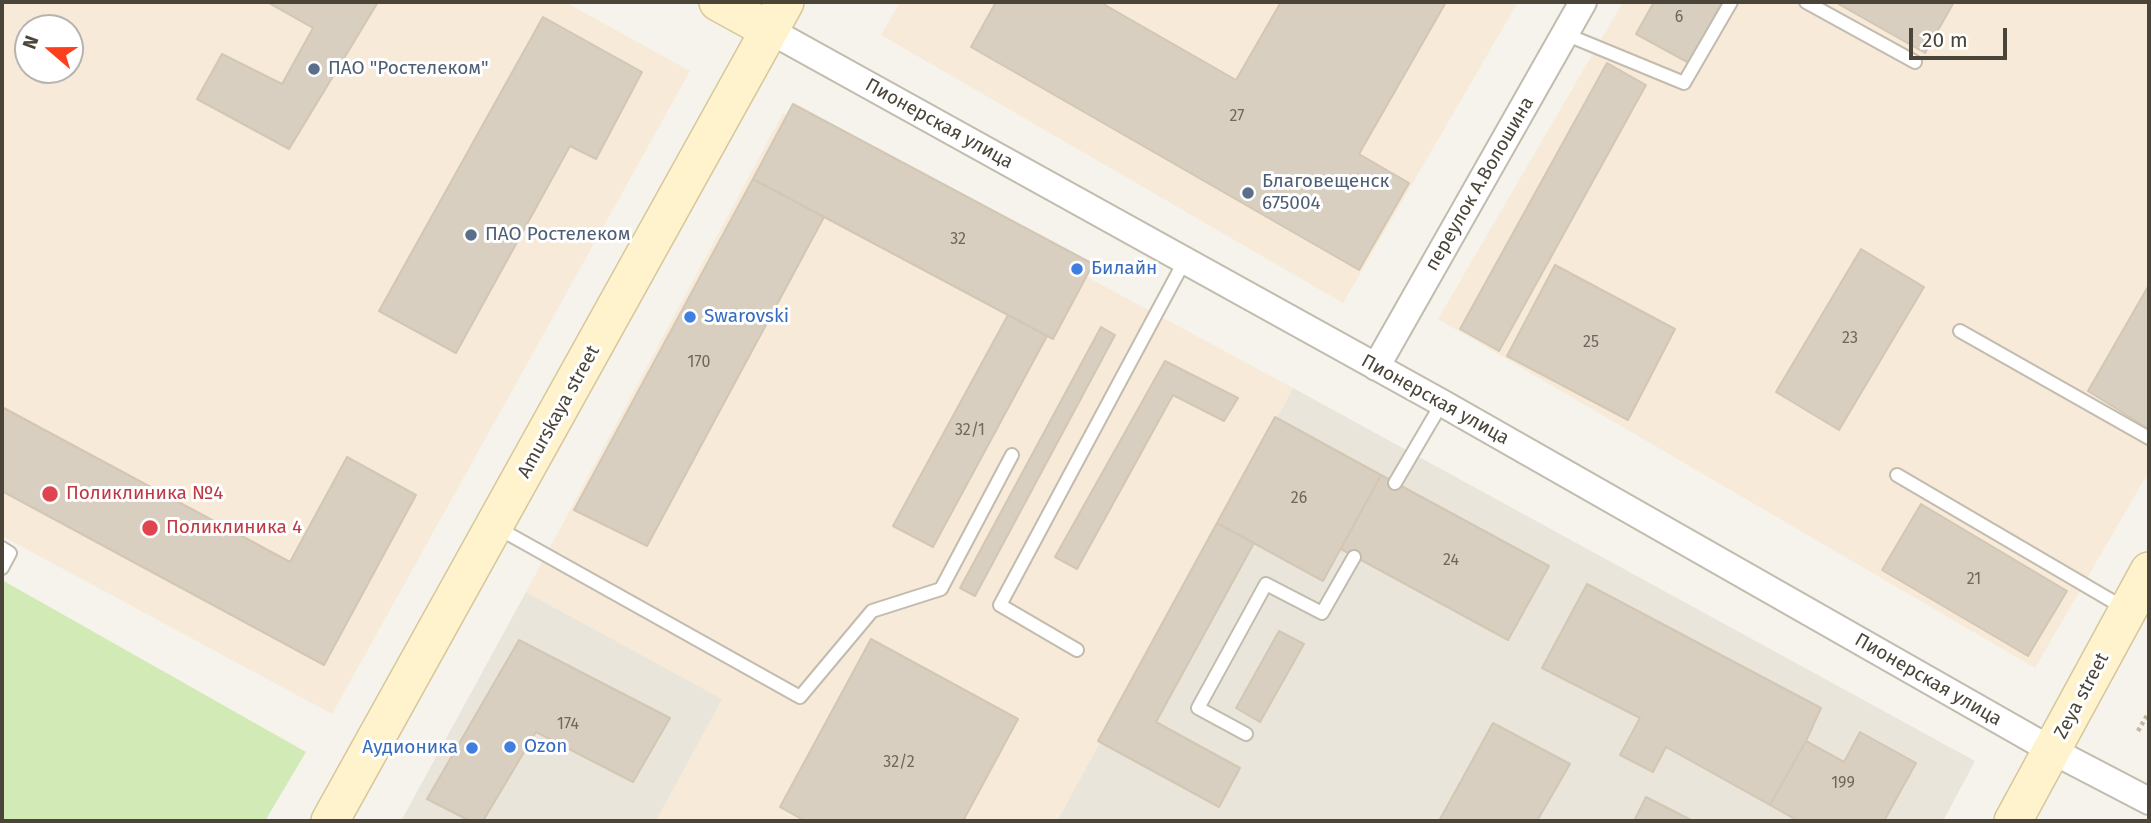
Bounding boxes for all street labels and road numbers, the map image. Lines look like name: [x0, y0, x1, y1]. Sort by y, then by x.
street label: Пионерская улица: [861, 74, 1017, 174]
street label: переулок А.Волошина: [1421, 93, 1539, 275]
street label: Amurskaya street: [513, 342, 605, 482]
street label: Пионерская улица: [1357, 350, 1513, 450]
street label: Пионерская улица: [1851, 629, 2005, 731]
street label: Zeya street: [2050, 649, 2114, 743]

